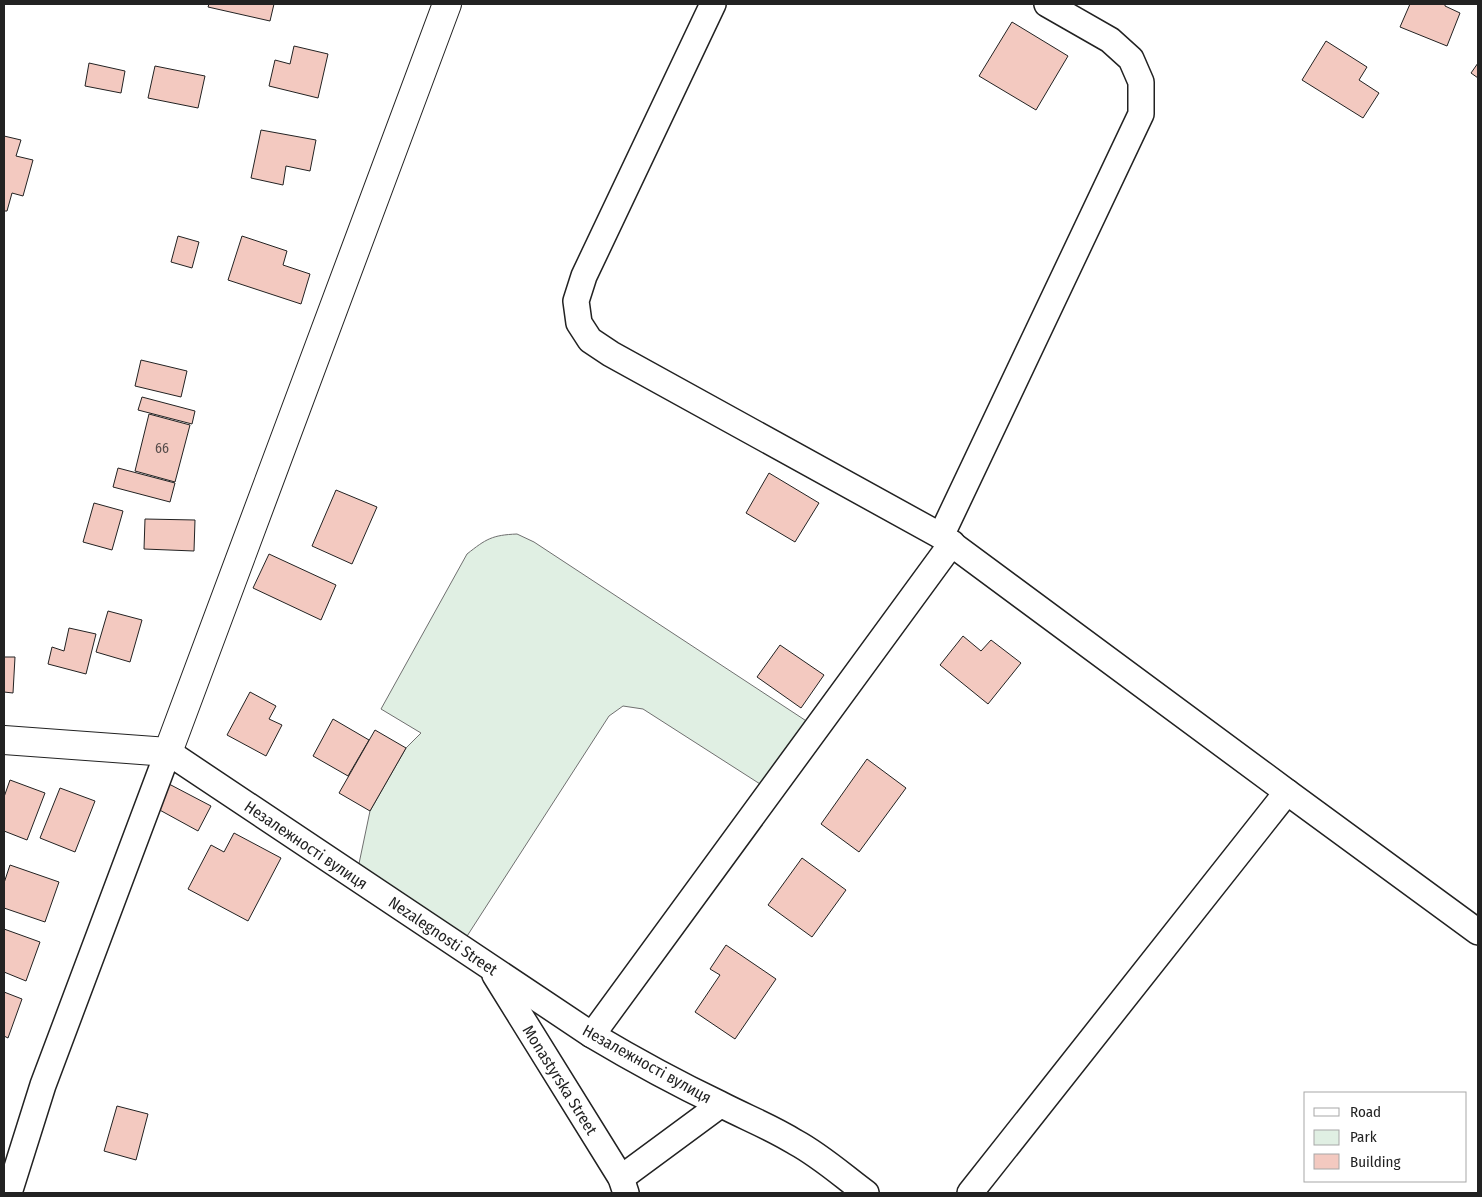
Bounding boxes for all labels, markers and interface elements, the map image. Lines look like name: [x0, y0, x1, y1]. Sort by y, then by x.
house number: 66: [155, 440, 169, 457]
street label: Незалежності вулиця: [241, 797, 371, 893]
street label: Nezalegnosti Street: [385, 893, 502, 980]
street label: Незалежності вулиця: [579, 1021, 715, 1107]
street label: Monastyrska Street: [519, 1022, 602, 1139]
legend: [1304, 1092, 1467, 1182]
text: Road: [1350, 1103, 1381, 1121]
text: Park: [1350, 1128, 1377, 1146]
text: Building: [1350, 1153, 1401, 1171]

